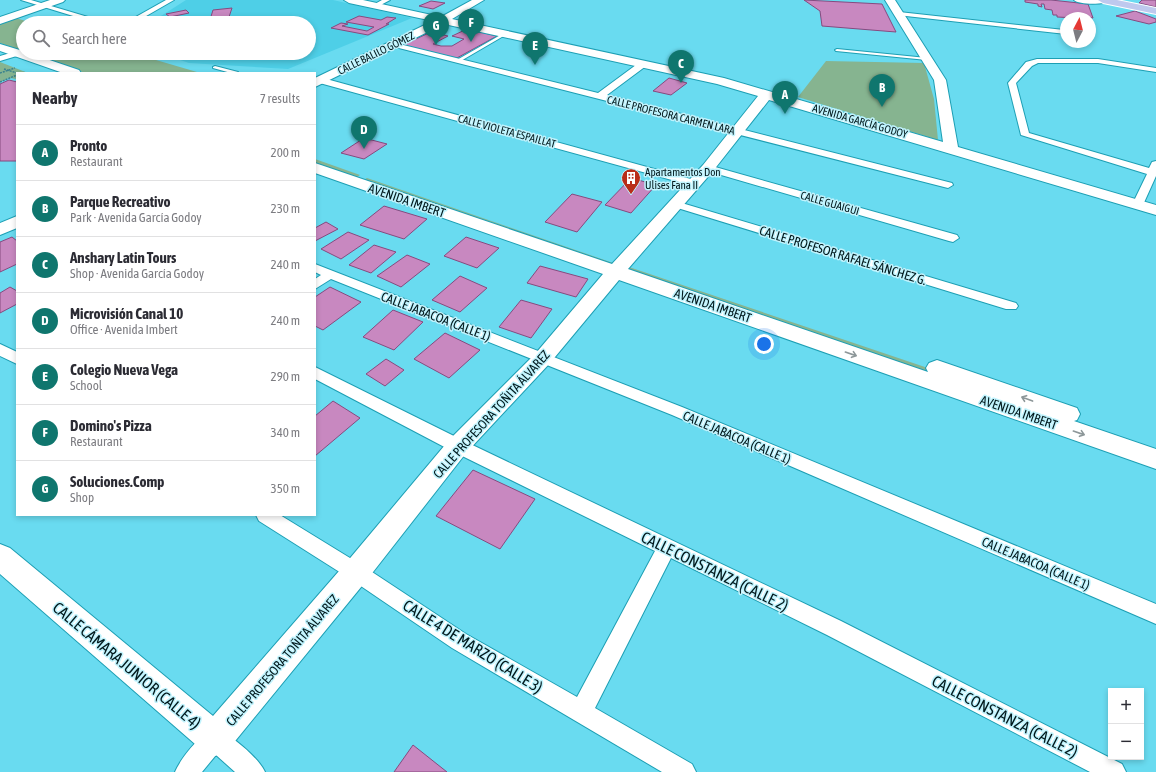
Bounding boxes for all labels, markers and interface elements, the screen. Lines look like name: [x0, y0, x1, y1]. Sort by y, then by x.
pin: F: [458, 9, 484, 42]
pin: G: [423, 12, 449, 45]
north arrow: [1060, 12, 1096, 48]
search box: [16, 16, 316, 60]
icon: search: [30, 27, 52, 49]
street label: CALLE BALILO GÓMEZ: [336, 29, 416, 77]
text: Search here: [62, 30, 127, 47]
pin: E: [522, 32, 548, 65]
pin: C: [668, 50, 694, 83]
pin: B: [869, 74, 895, 107]
pin: A: [772, 81, 798, 114]
text: Nearby: [32, 88, 78, 108]
text: 7 results: [260, 91, 300, 106]
street label: CALLE PROFESORA CARMEN LARA: [606, 93, 737, 137]
street label: AVENIDA GARCÍA GODOY: [811, 102, 909, 140]
street label: CALLE VIOLETA ESPAILLAT: [457, 112, 557, 150]
pin: D: [351, 116, 377, 149]
text: Pronto: [70, 137, 107, 154]
text: A: [42, 145, 48, 160]
text: 200 m: [271, 145, 300, 160]
text: Restaurant: [70, 154, 123, 169]
place label: Apartamentos Don Ulises Fana II: [645, 166, 721, 191]
building icon: Apartamentos Don Ulises Fana II: [620, 167, 642, 195]
street label: AVENIDA IMBERT: [366, 180, 448, 221]
street label: CALLE GUAIGUI: [799, 189, 861, 217]
text: Parque Recreativo: [70, 193, 171, 210]
text: B: [42, 201, 48, 216]
text: 230 m: [271, 201, 300, 216]
text: Park · Avenida García Godoy: [70, 210, 202, 225]
street label: CALLE PROFESOR RAFAEL SÁNCHEZ G.: [758, 223, 928, 288]
text: Anshary Latin Tours: [70, 249, 176, 266]
text: C: [42, 257, 48, 272]
text: 240 m: [271, 257, 300, 272]
text: Shop · Avenida García Godoy: [70, 266, 204, 281]
street label: AVENIDA IMBERT: [672, 285, 754, 326]
street label: CALLE JABACOA (CALLE 1): [379, 289, 493, 344]
text: Microvisión Canal 10: [70, 305, 183, 322]
text: D: [41, 313, 49, 328]
text: 240 m: [271, 313, 300, 328]
text: Office · Avenida Imbert: [70, 322, 178, 337]
your location: [754, 334, 774, 354]
street label: CALLE PROFESORA TOÑITA ÁLVAREZ: [430, 347, 553, 481]
one-way arrow: [844, 350, 856, 358]
text: Colegio Nueva Vega: [70, 361, 178, 378]
text: E: [42, 369, 48, 384]
text: 290 m: [271, 369, 300, 384]
text: School: [70, 378, 102, 393]
street label: AVENIDA IMBERT: [978, 392, 1060, 433]
one-way arrow: [1021, 394, 1033, 402]
street label: CALLE JABACOA (CALLE 1): [681, 408, 793, 467]
text: Domino's Pizza: [70, 417, 152, 434]
text: F: [42, 425, 48, 440]
text: 340 m: [271, 425, 300, 440]
one-way arrow: [1073, 430, 1086, 437]
text: Restaurant: [70, 434, 123, 449]
text: Soluciones.Comp: [70, 473, 164, 490]
text: G: [42, 481, 48, 496]
text: 350 m: [271, 481, 300, 496]
text: Shop: [70, 490, 94, 505]
street label: CALLE CONSTANZA (CALLE 2): [638, 528, 792, 615]
street label: CALLE JABACOA (CALLE 1): [980, 534, 1092, 593]
street label: CALLE PROFESORA TOÑITA ÁLVAREZ: [223, 591, 342, 729]
street label: CALLE 4 DE MARZO (CALLE 3): [399, 596, 546, 697]
street label: CALLE CÁMARA JUNIOR (CALLE 4): [49, 598, 205, 733]
street label: CALLE CONSTANZA (CALLE 2): [929, 671, 1081, 762]
map controls: [1108, 688, 1144, 760]
button: +: [1108, 688, 1144, 724]
button: −: [1108, 724, 1144, 760]

